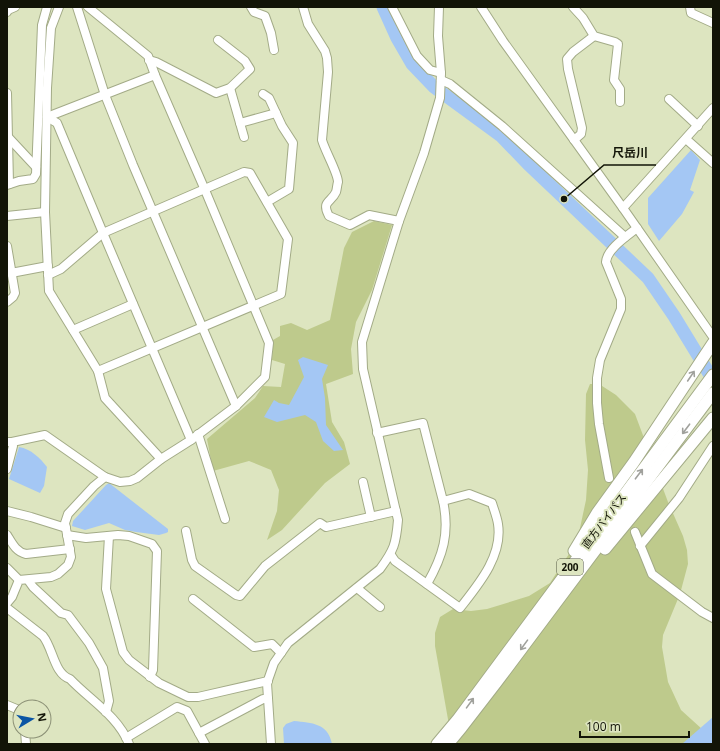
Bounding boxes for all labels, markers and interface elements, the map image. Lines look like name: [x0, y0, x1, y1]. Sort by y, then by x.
callout: 尺岳川: [604, 141, 656, 165]
text: 尺岳川: [612, 144, 648, 161]
one-way arrow: [687, 371, 695, 382]
one-way arrow: [681, 424, 690, 435]
one-way arrow: [635, 469, 643, 480]
street label: 直方バイパス: [578, 490, 629, 551]
road number: 200: [557, 559, 583, 575]
one-way arrow: [520, 640, 528, 651]
one-way arrow: [466, 697, 474, 708]
north arrow: [12, 699, 52, 739]
text: N: [34, 711, 51, 723]
scale bar: [580, 713, 689, 739]
text: 100 m: [586, 718, 621, 735]

